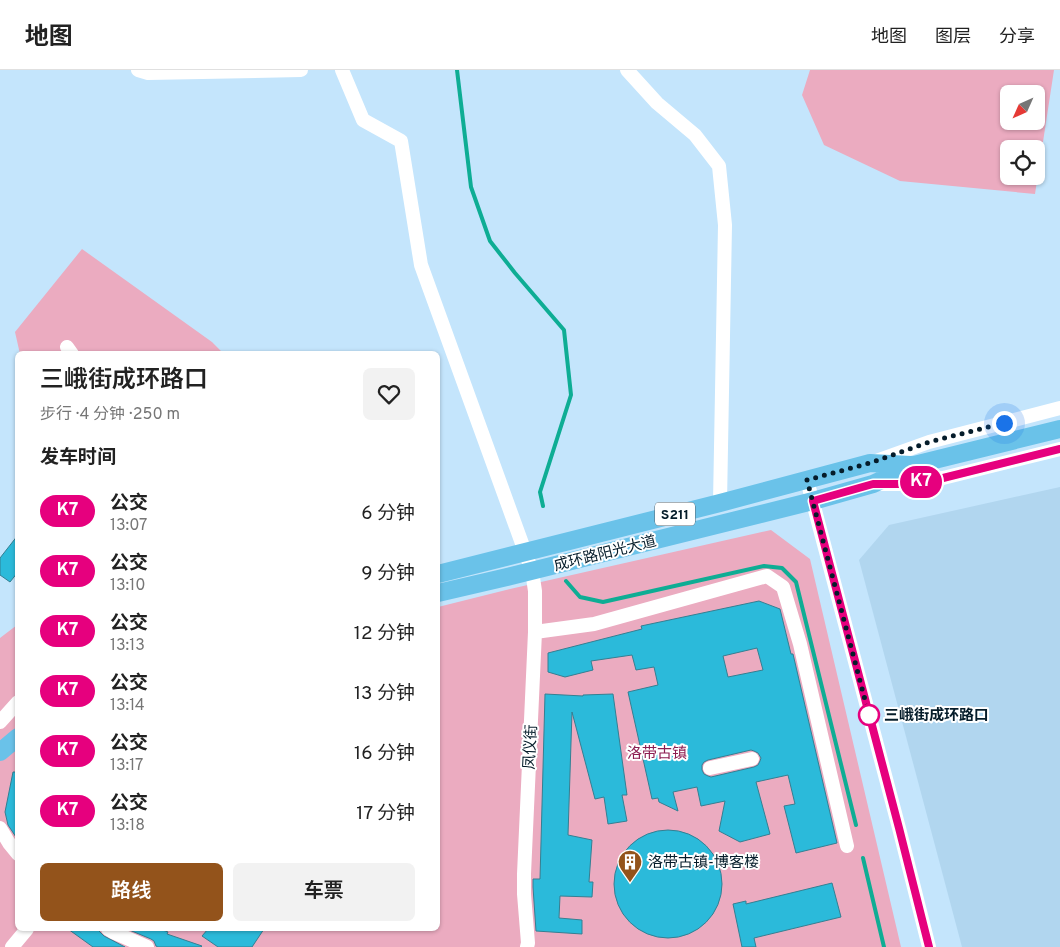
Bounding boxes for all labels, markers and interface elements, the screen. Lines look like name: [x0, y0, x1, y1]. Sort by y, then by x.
text: 地图: [25, 23, 73, 53]
text: 地图: [871, 26, 907, 49]
text: 图层: [935, 26, 971, 49]
text: 分享: [999, 26, 1035, 49]
north arrow: [1000, 85, 1045, 130]
map controls: [1000, 85, 1045, 185]
button: locate: [1000, 140, 1045, 185]
text: 三峨街成环路口: [40, 366, 208, 396]
button: heart: [363, 368, 415, 420]
text: 步行 · 4 分钟 · 250 m: [40, 405, 180, 425]
your location: [992, 411, 1017, 436]
text: 发车时间: [40, 446, 116, 470]
line badge: K7: [898, 466, 944, 498]
text: K7: [910, 470, 932, 493]
text: 公交: [110, 492, 148, 516]
text: K7: [57, 499, 78, 522]
text: 6 分钟: [361, 502, 415, 526]
road number: S211: [655, 502, 695, 526]
text: 13:07: [110, 516, 147, 536]
street label: 成环路阳光大道: [552, 533, 659, 576]
text: 公交: [110, 552, 148, 576]
text: K7: [57, 559, 78, 582]
text: 9 分钟: [361, 562, 415, 586]
text: 13:10: [110, 576, 145, 596]
text: 公交: [110, 612, 148, 636]
text: K7: [57, 619, 78, 642]
text: 12 分钟: [354, 622, 415, 646]
text: 13:13: [110, 636, 145, 656]
text: 公交: [110, 672, 148, 696]
text: K7: [57, 679, 78, 702]
text: 13 分钟: [354, 682, 415, 706]
text: 13:14: [110, 696, 145, 716]
marker: 三峨街成环路口: [858, 704, 880, 726]
place label: 三峨街成环路口: [884, 706, 989, 726]
street label: 凤仪街: [521, 724, 542, 770]
text: 公交: [110, 732, 148, 756]
text: K7: [57, 739, 78, 762]
text: 16 分钟: [354, 742, 415, 766]
park label: 洛带古镇: [627, 745, 687, 764]
text: 13:17: [110, 756, 143, 776]
text: 公交: [110, 792, 148, 816]
text: K7: [57, 799, 78, 822]
text: 17 分钟: [356, 802, 415, 826]
text: 13:18: [110, 816, 145, 836]
building icon: 洛带古镇-博客楼: [617, 849, 643, 883]
place label: 洛带古镇-博客楼: [648, 853, 759, 873]
button: 路线: [40, 863, 223, 921]
button: 车票: [233, 863, 415, 921]

